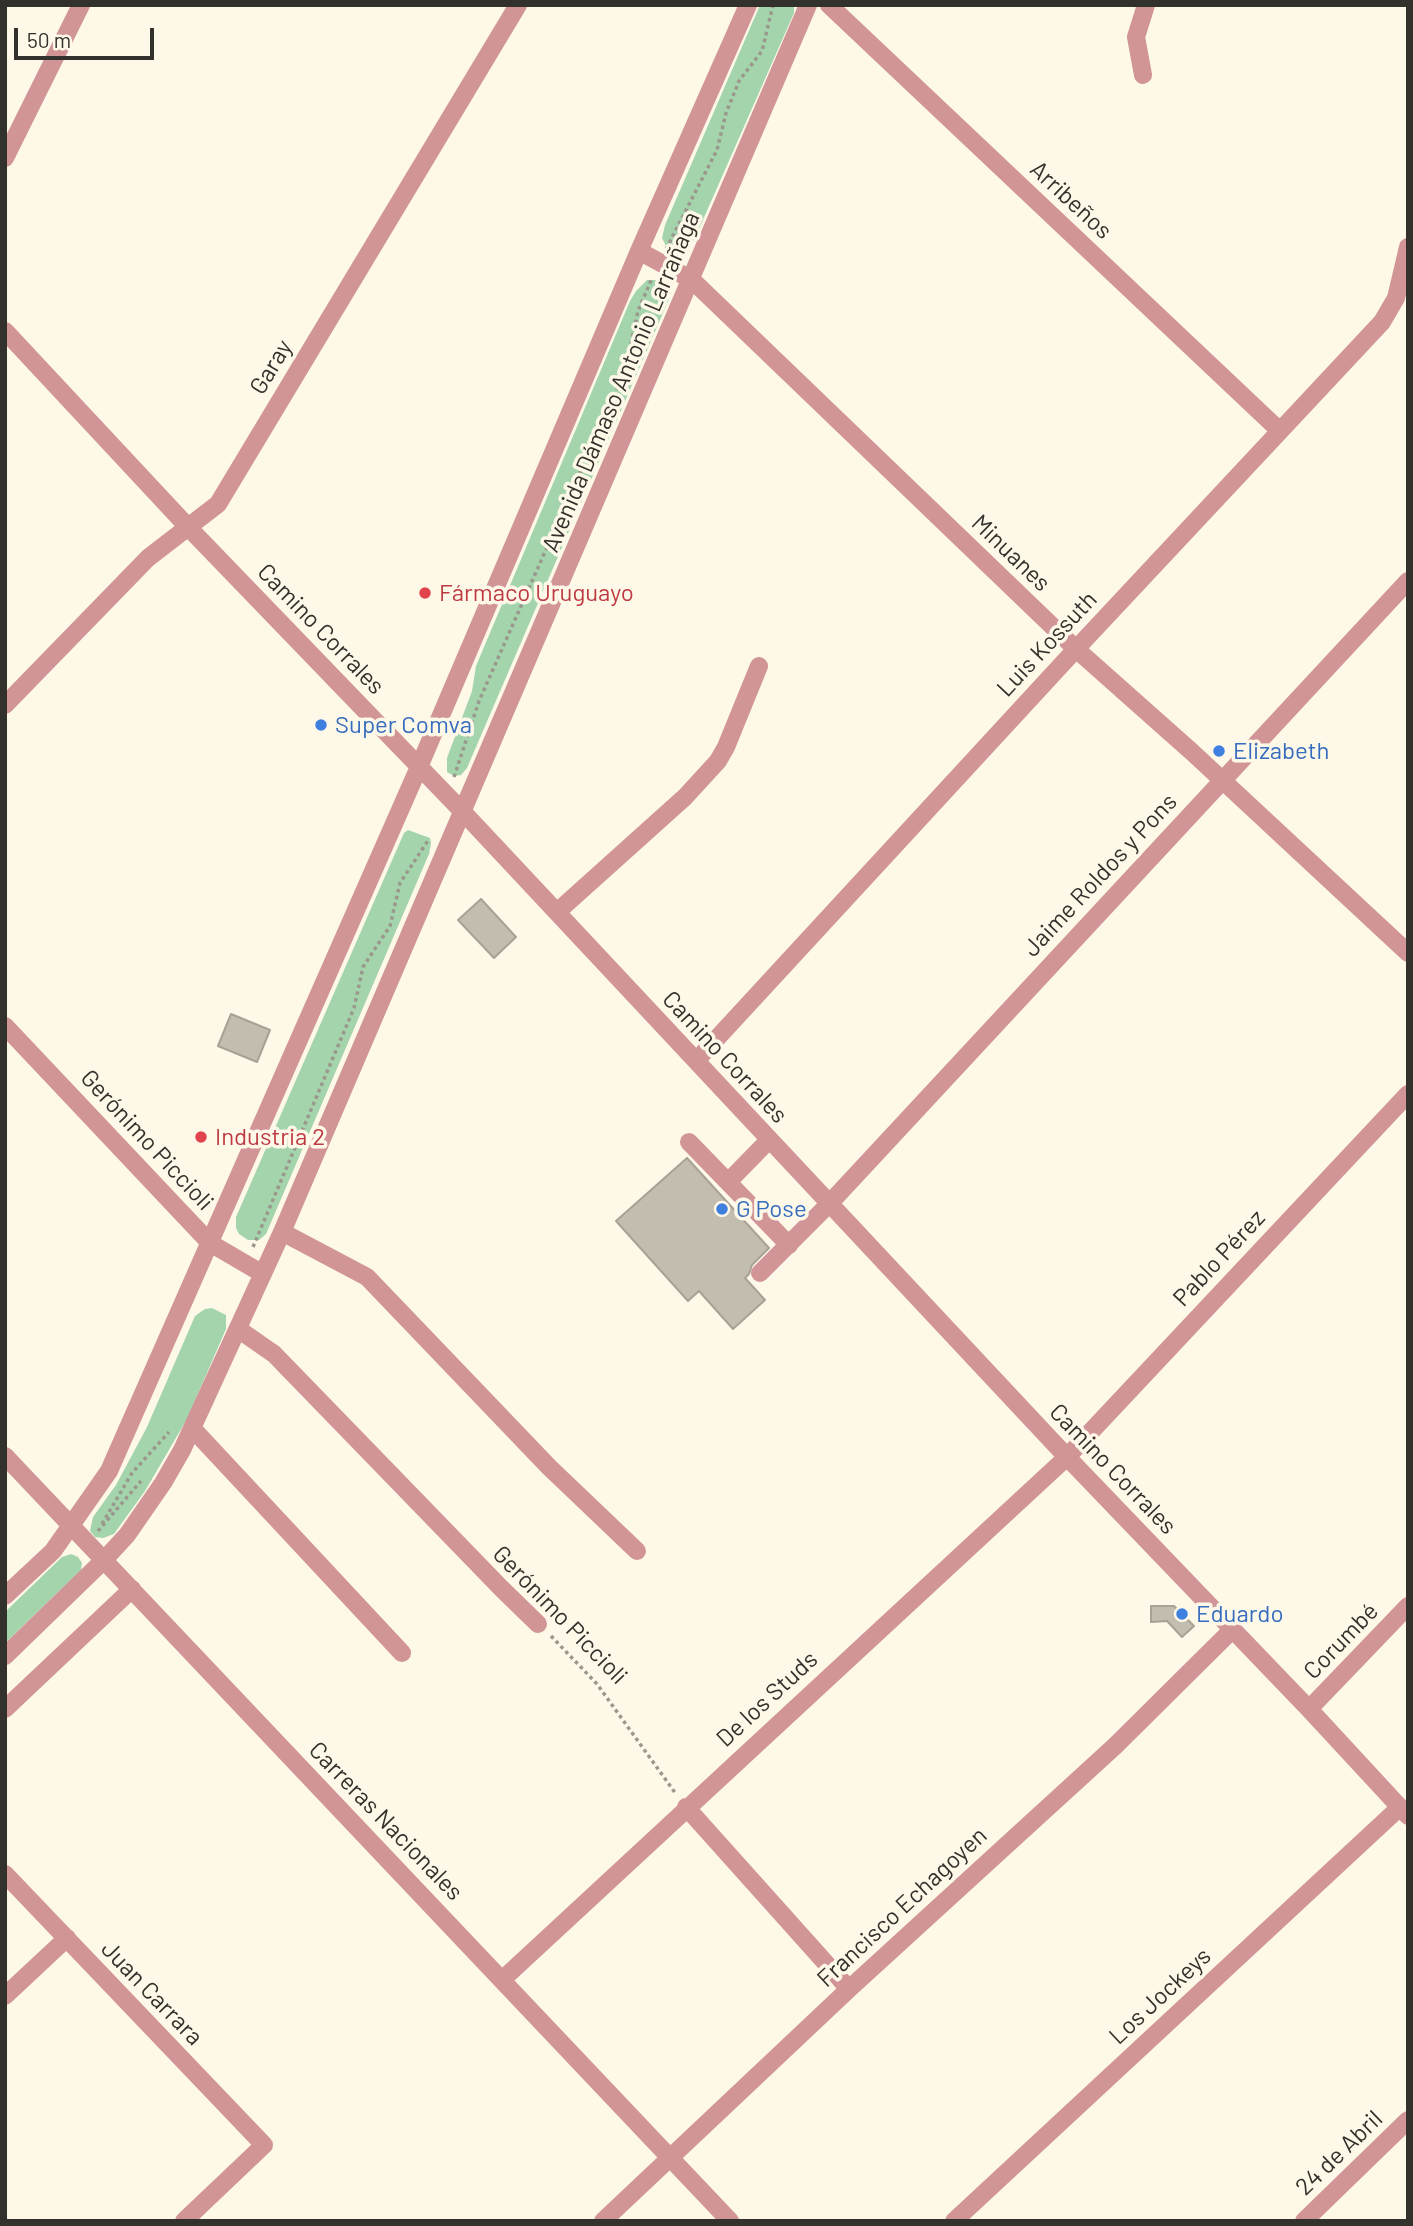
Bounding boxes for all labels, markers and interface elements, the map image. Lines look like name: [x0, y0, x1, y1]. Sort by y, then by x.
scale bar: [18, 14, 158, 58]
text: 50 m: [27, 27, 71, 52]
street label: Arribeños: [1024, 155, 1118, 245]
street label: Avenida Dámaso Antonio Larrañaga: [536, 207, 706, 557]
street label: Garay: [244, 334, 298, 400]
street label: Minuanes: [966, 509, 1056, 597]
street label: Camino Corrales: [252, 558, 390, 700]
place label: Fármaco Uruguayo: [439, 579, 634, 607]
marker: Fármaco Uruguayo: [417, 585, 433, 601]
street label: Luis Kossuth: [991, 585, 1103, 703]
place label: Super Comva: [335, 711, 472, 739]
marker: Super Comva: [313, 717, 329, 733]
place label: Elizabeth: [1233, 737, 1329, 765]
marker: Elizabeth: [1211, 743, 1227, 759]
street label: Jaime Roldos y Pons: [1017, 787, 1183, 963]
street label: Camino Corrales: [656, 985, 794, 1129]
street label: Gerónimo Piccioli: [75, 1064, 219, 1216]
place label: Industria 2: [215, 1123, 325, 1151]
marker: Industria 2: [193, 1129, 209, 1145]
place label: G Pose: [736, 1195, 807, 1223]
marker: G Pose: [714, 1201, 730, 1217]
street label: Pablo Pérez: [1167, 1204, 1271, 1312]
street label: Camino Corrales: [1044, 1398, 1182, 1540]
street label: Gerónimo Piccioli: [487, 1540, 633, 1690]
street label: Corumbé: [1298, 1597, 1384, 1685]
place label: Eduardo: [1196, 1600, 1284, 1628]
marker: Eduardo: [1174, 1606, 1190, 1622]
street label: De los Studs: [711, 1645, 823, 1753]
street label: Carreras Nacionales: [303, 1736, 469, 1906]
street label: Francisco Echagoyen: [811, 1821, 993, 1993]
street label: Juan Carrara: [95, 1935, 209, 2051]
street label: Los Jockeys: [1103, 1942, 1217, 2050]
street label: 24 de Abril: [1290, 2105, 1388, 2201]

